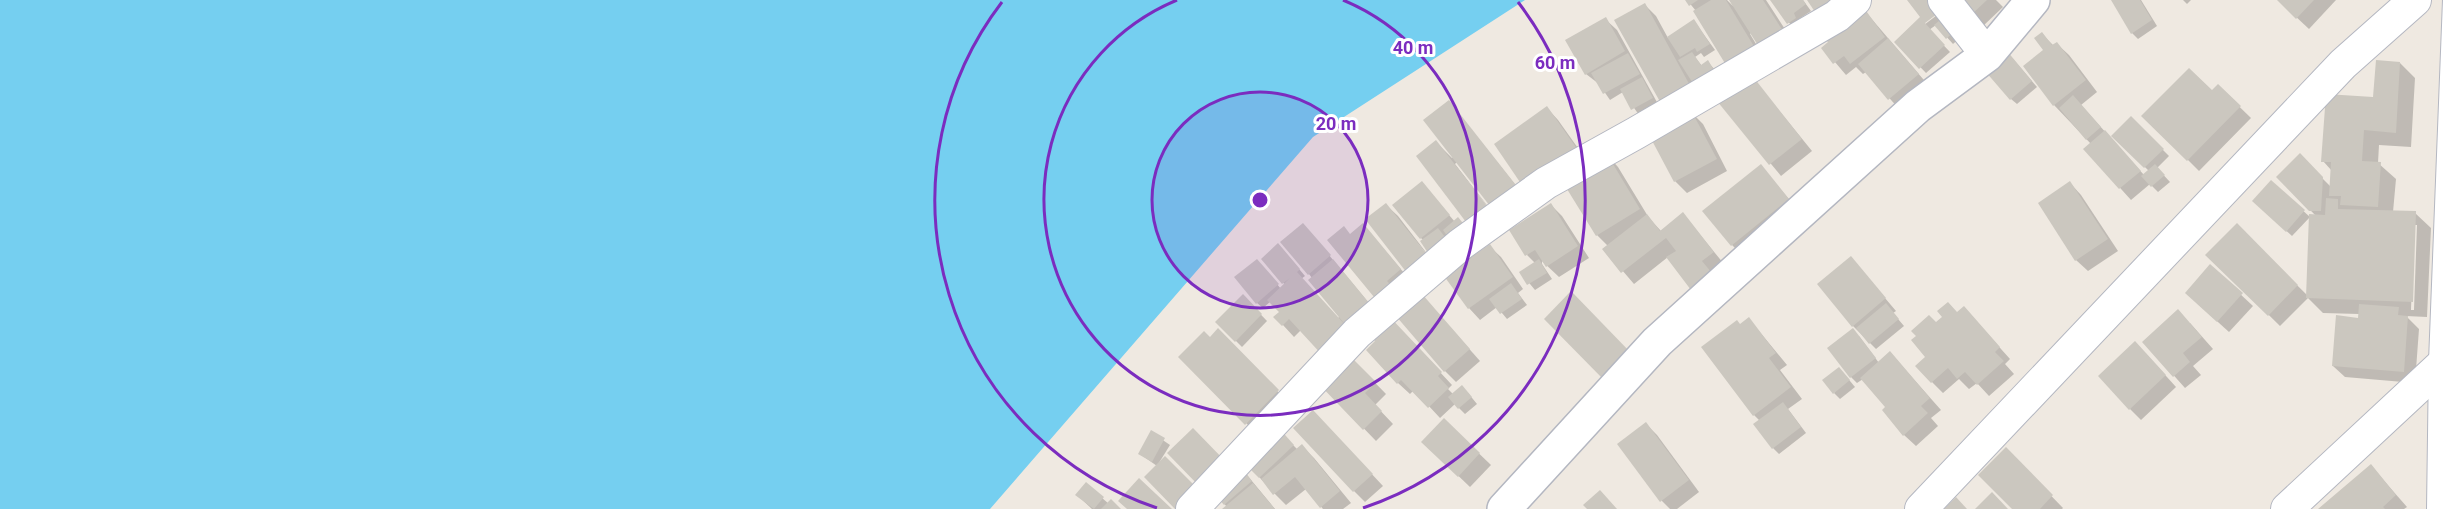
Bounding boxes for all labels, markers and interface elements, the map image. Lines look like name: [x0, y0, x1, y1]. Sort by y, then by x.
text: 40 m: [1393, 37, 1433, 58]
text: 60 m: [1535, 52, 1575, 73]
text: 20 m: [1316, 113, 1356, 134]
centre of rings: [1250, 190, 1270, 210]

